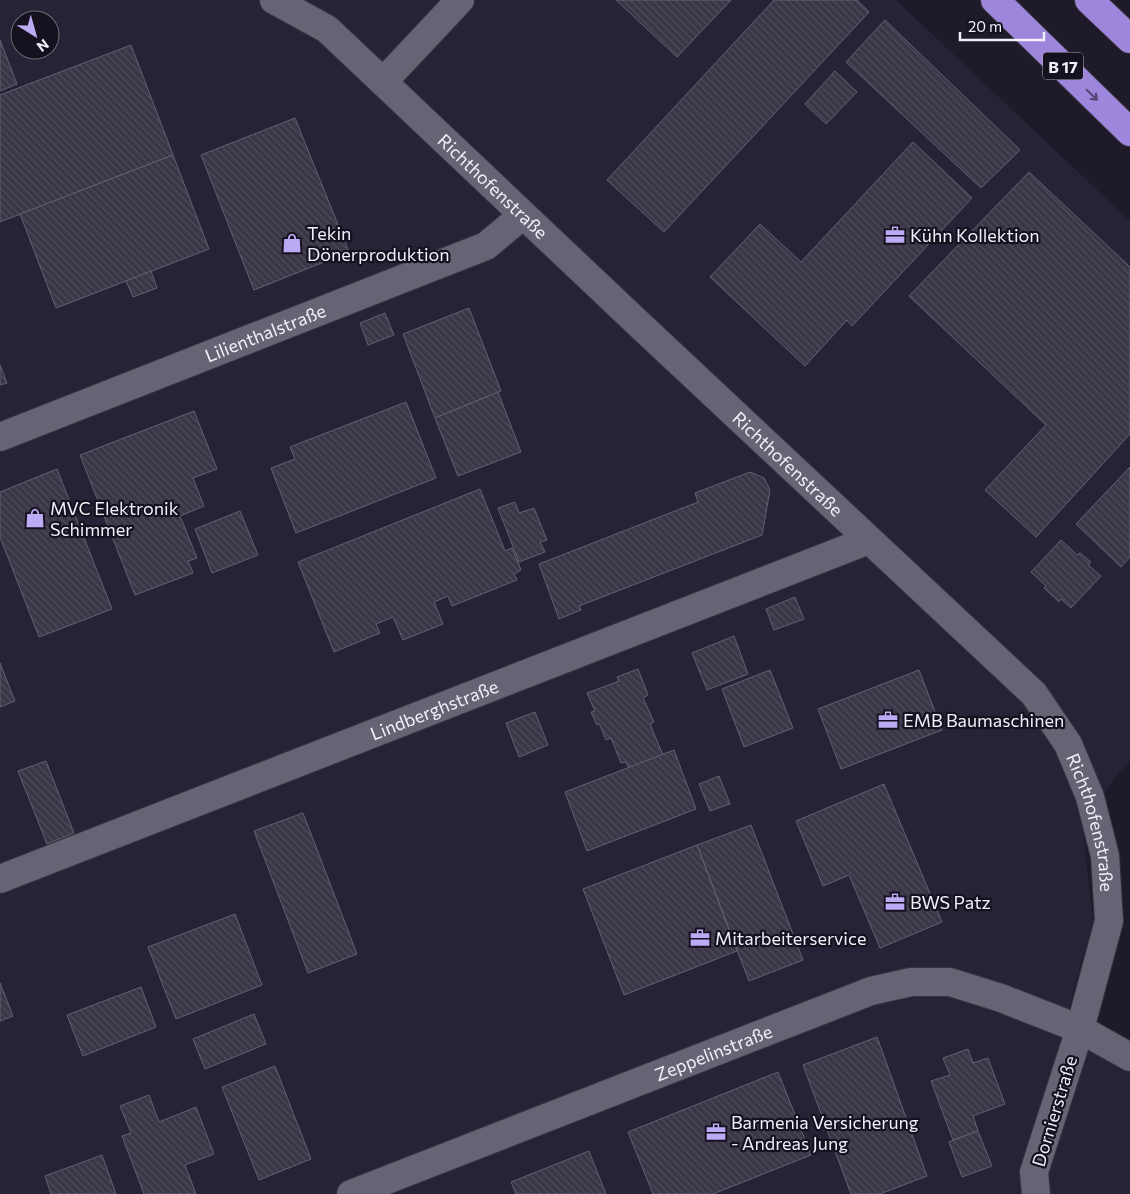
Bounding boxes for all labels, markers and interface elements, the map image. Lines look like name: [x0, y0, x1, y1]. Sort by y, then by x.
north arrow: [10, 10, 60, 60]
scale bar: [960, 10, 1044, 42]
text: 20 m: [968, 17, 1002, 35]
text: N: [34, 36, 52, 56]
road number: B 17: [1043, 52, 1083, 80]
one-way arrow: [1086, 89, 1099, 101]
street label: Richthofenstraße: [433, 129, 553, 243]
place label: Tekin Dönerproduktion: [307, 222, 450, 265]
office icon: Kühn Kollektion: [884, 224, 906, 246]
place label: Kühn Kollektion: [910, 224, 1040, 246]
shop icon: Tekin Dönerproduktion: [281, 232, 303, 254]
street label: Lilienthalstraße: [202, 299, 329, 366]
street label: Richthofenstraße: [728, 407, 848, 521]
place label: MVC Elektronik Schimmer: [50, 497, 179, 540]
shop icon: MVC Elektronik Schimmer: [24, 507, 46, 529]
street label: Lindberghstraße: [367, 675, 501, 745]
office icon: EMB Baumaschinen: [877, 709, 899, 731]
place label: EMB Baumaschinen: [903, 709, 1064, 731]
street label: Richthofenstraße: [1062, 750, 1118, 892]
office icon: BWS Patz: [884, 891, 906, 913]
place label: BWS Patz: [910, 891, 991, 913]
office icon: Mitarbeiterservice: [689, 927, 711, 949]
place label: Mitarbeiterservice: [715, 927, 866, 949]
street label: Zeppelinstraße: [651, 1020, 775, 1085]
street label: Dornierstraße: [1027, 1053, 1081, 1169]
place label: Barmenia Versicherung - Andreas Jung: [731, 1111, 919, 1154]
office icon: Barmenia Versicherung - Andreas Jung: [705, 1121, 727, 1143]

